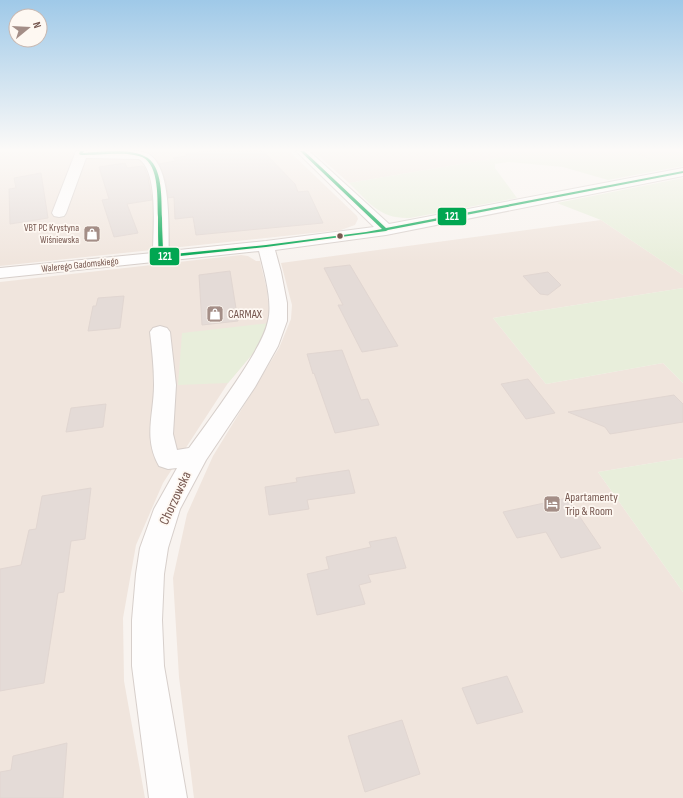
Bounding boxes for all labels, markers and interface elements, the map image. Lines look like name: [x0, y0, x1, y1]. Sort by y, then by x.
north arrow: [8, 8, 48, 48]
text: N: [30, 20, 44, 30]
line badge: 121: [437, 207, 467, 226]
text: 121: [445, 210, 459, 223]
place label: VBT PC Krystyna Wiśniewska: [24, 222, 79, 246]
shop icon: VBT PC Krystyna Wiśniewska: [82, 224, 102, 244]
unlabelled marker: [335, 231, 345, 241]
line badge: 121: [149, 247, 180, 266]
text: 121: [158, 250, 172, 263]
street label: Walerego Gadomskiego: [41, 255, 119, 275]
shop icon: CARMAX: [205, 304, 225, 324]
place label: CARMAX: [228, 307, 263, 322]
street label: Chorzowska: [155, 469, 195, 527]
place label: Apartamenty Trip & Room: [564, 490, 618, 519]
hotel icon: Apartamenty Trip & Room: [542, 494, 562, 514]

